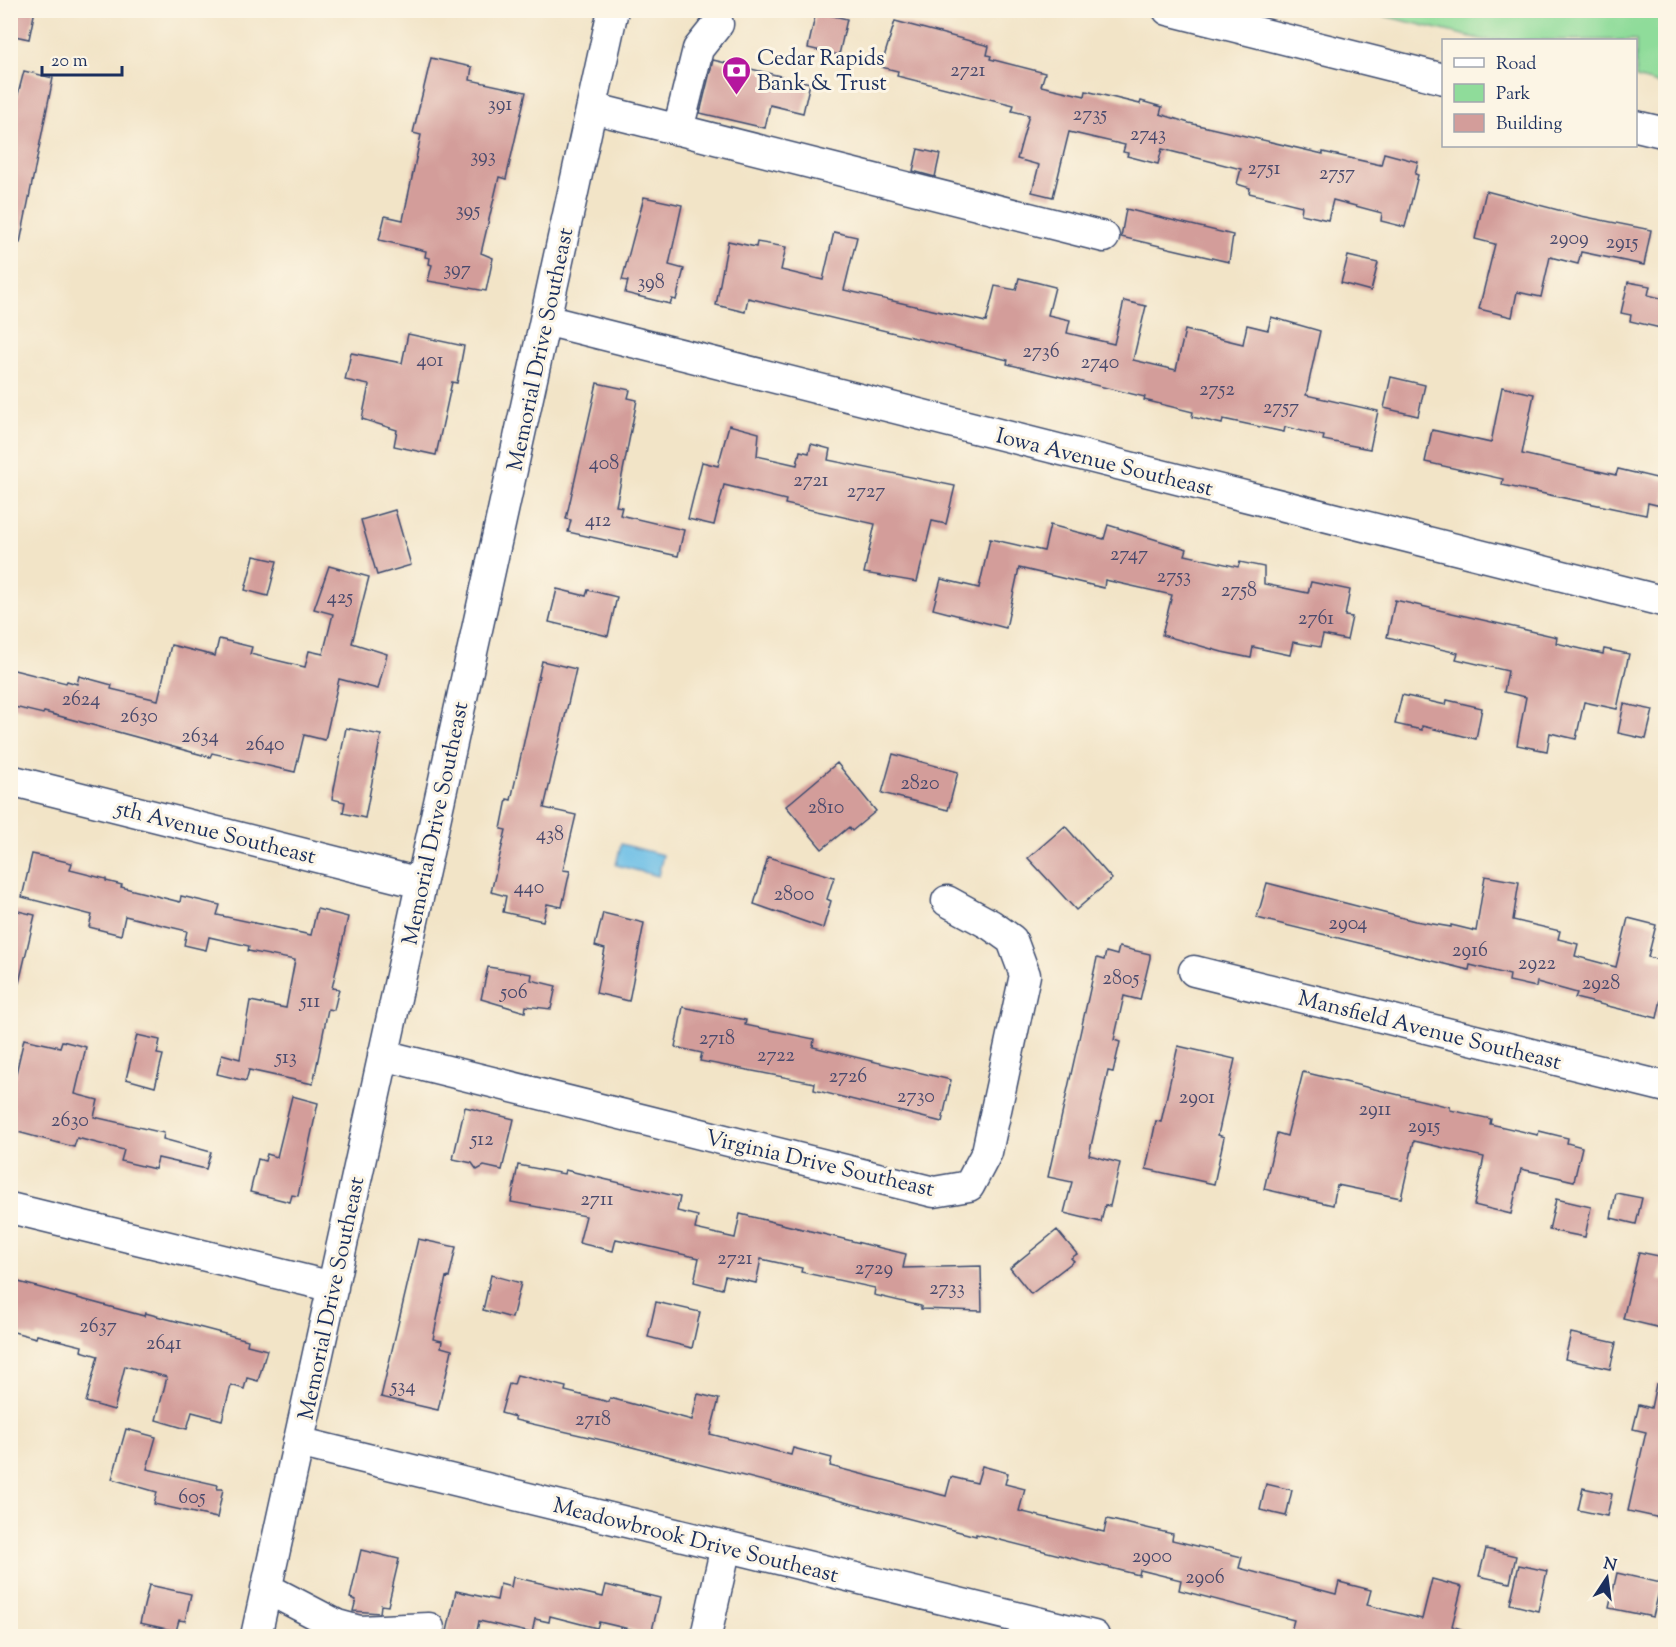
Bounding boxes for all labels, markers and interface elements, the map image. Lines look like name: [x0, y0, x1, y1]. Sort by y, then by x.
scale bar: [42, 39, 122, 77]
legend: [1442, 39, 1637, 147]
place label: Cedar Rapids Bank & Trust: [757, 44, 887, 101]
text: 20 m: [51, 49, 88, 75]
text: Road: [1496, 52, 1536, 78]
bank icon: Cedar Rapids Bank & Trust: [720, 54, 752, 96]
house number: 2721: [950, 57, 986, 86]
text: Park: [1496, 82, 1531, 108]
house number: 391: [488, 91, 512, 120]
house number: 2735: [1073, 101, 1107, 130]
text: Building: [1496, 112, 1562, 138]
house number: 2743: [1130, 121, 1166, 150]
house number: 393: [470, 143, 496, 172]
house number: 2751: [1247, 155, 1281, 184]
house number: 2757: [1319, 160, 1355, 189]
house number: 395: [456, 197, 480, 226]
street label: Memorial Drive Southeast: [501, 225, 583, 474]
house number: 2909: [1549, 225, 1589, 254]
house number: 2915: [1606, 229, 1639, 258]
house number: 397: [443, 256, 471, 285]
house number: 398: [637, 269, 665, 298]
house number: 2736: [1022, 338, 1060, 367]
house number: 401: [416, 347, 444, 376]
house number: 2740: [1081, 349, 1119, 378]
house number: 2752: [1199, 376, 1235, 405]
house number: 2757: [1263, 394, 1299, 423]
street label: Iowa Avenue Southeast: [992, 421, 1217, 506]
house number: 408: [589, 450, 619, 479]
house number: 2721: [793, 467, 829, 496]
house number: 2727: [847, 478, 885, 507]
house number: 412: [585, 507, 611, 536]
house number: 2747: [1110, 541, 1148, 570]
house number: 2753: [1157, 563, 1191, 592]
house number: 2758: [1221, 577, 1257, 606]
house number: 425: [327, 584, 353, 613]
house number: 2761: [1298, 605, 1334, 634]
house number: 2624: [62, 686, 100, 715]
street label: Memorial Drive Southeast: [396, 699, 478, 948]
house number: 2630: [120, 703, 158, 732]
house number: 2634: [181, 723, 219, 752]
house number: 2640: [245, 731, 285, 760]
house number: 2820: [900, 770, 940, 799]
street label: 5th Avenue Southeast: [110, 793, 319, 874]
house number: 2810: [808, 794, 844, 823]
house number: 438: [536, 821, 564, 850]
house number: 440: [514, 874, 544, 903]
house number: 2800: [774, 881, 814, 910]
house number: 2904: [1329, 910, 1367, 939]
house number: 2916: [1452, 937, 1488, 966]
house number: 2922: [1518, 950, 1556, 979]
house number: 2805: [1103, 965, 1140, 994]
house number: 2928: [1582, 970, 1620, 999]
house number: 506: [499, 979, 528, 1008]
street label: Mansfield Avenue Southeast: [1294, 984, 1565, 1080]
house number: 511: [299, 988, 320, 1017]
house number: 2718: [699, 1025, 735, 1054]
house number: 2722: [757, 1042, 795, 1071]
house number: 513: [274, 1044, 297, 1073]
house number: 2726: [829, 1063, 867, 1092]
house number: 2730: [897, 1083, 935, 1112]
house number: 2901: [1179, 1084, 1215, 1113]
house number: 2911: [1359, 1096, 1392, 1125]
house number: 2630: [51, 1107, 89, 1136]
house number: 2915: [1408, 1113, 1441, 1142]
street label: Virginia Drive Southeast: [702, 1123, 937, 1207]
house number: 512: [470, 1126, 494, 1155]
street label: Memorial Drive Southeast: [292, 1174, 374, 1423]
house number: 2711: [581, 1186, 614, 1215]
house number: 2721: [717, 1245, 753, 1274]
house number: 2729: [855, 1255, 893, 1284]
house number: 2733: [929, 1275, 965, 1304]
house number: 2637: [79, 1313, 117, 1342]
house number: 2641: [146, 1330, 182, 1359]
house number: 534: [390, 1373, 416, 1402]
house number: 2718: [575, 1406, 611, 1435]
house number: 605: [178, 1484, 206, 1513]
street label: Meadowbrook Drive Southeast: [549, 1491, 842, 1593]
house number: 2900: [1132, 1543, 1172, 1572]
north arrow: [1577, 1548, 1637, 1608]
text: N: [1601, 1553, 1619, 1579]
house number: 2906: [1185, 1564, 1225, 1593]

